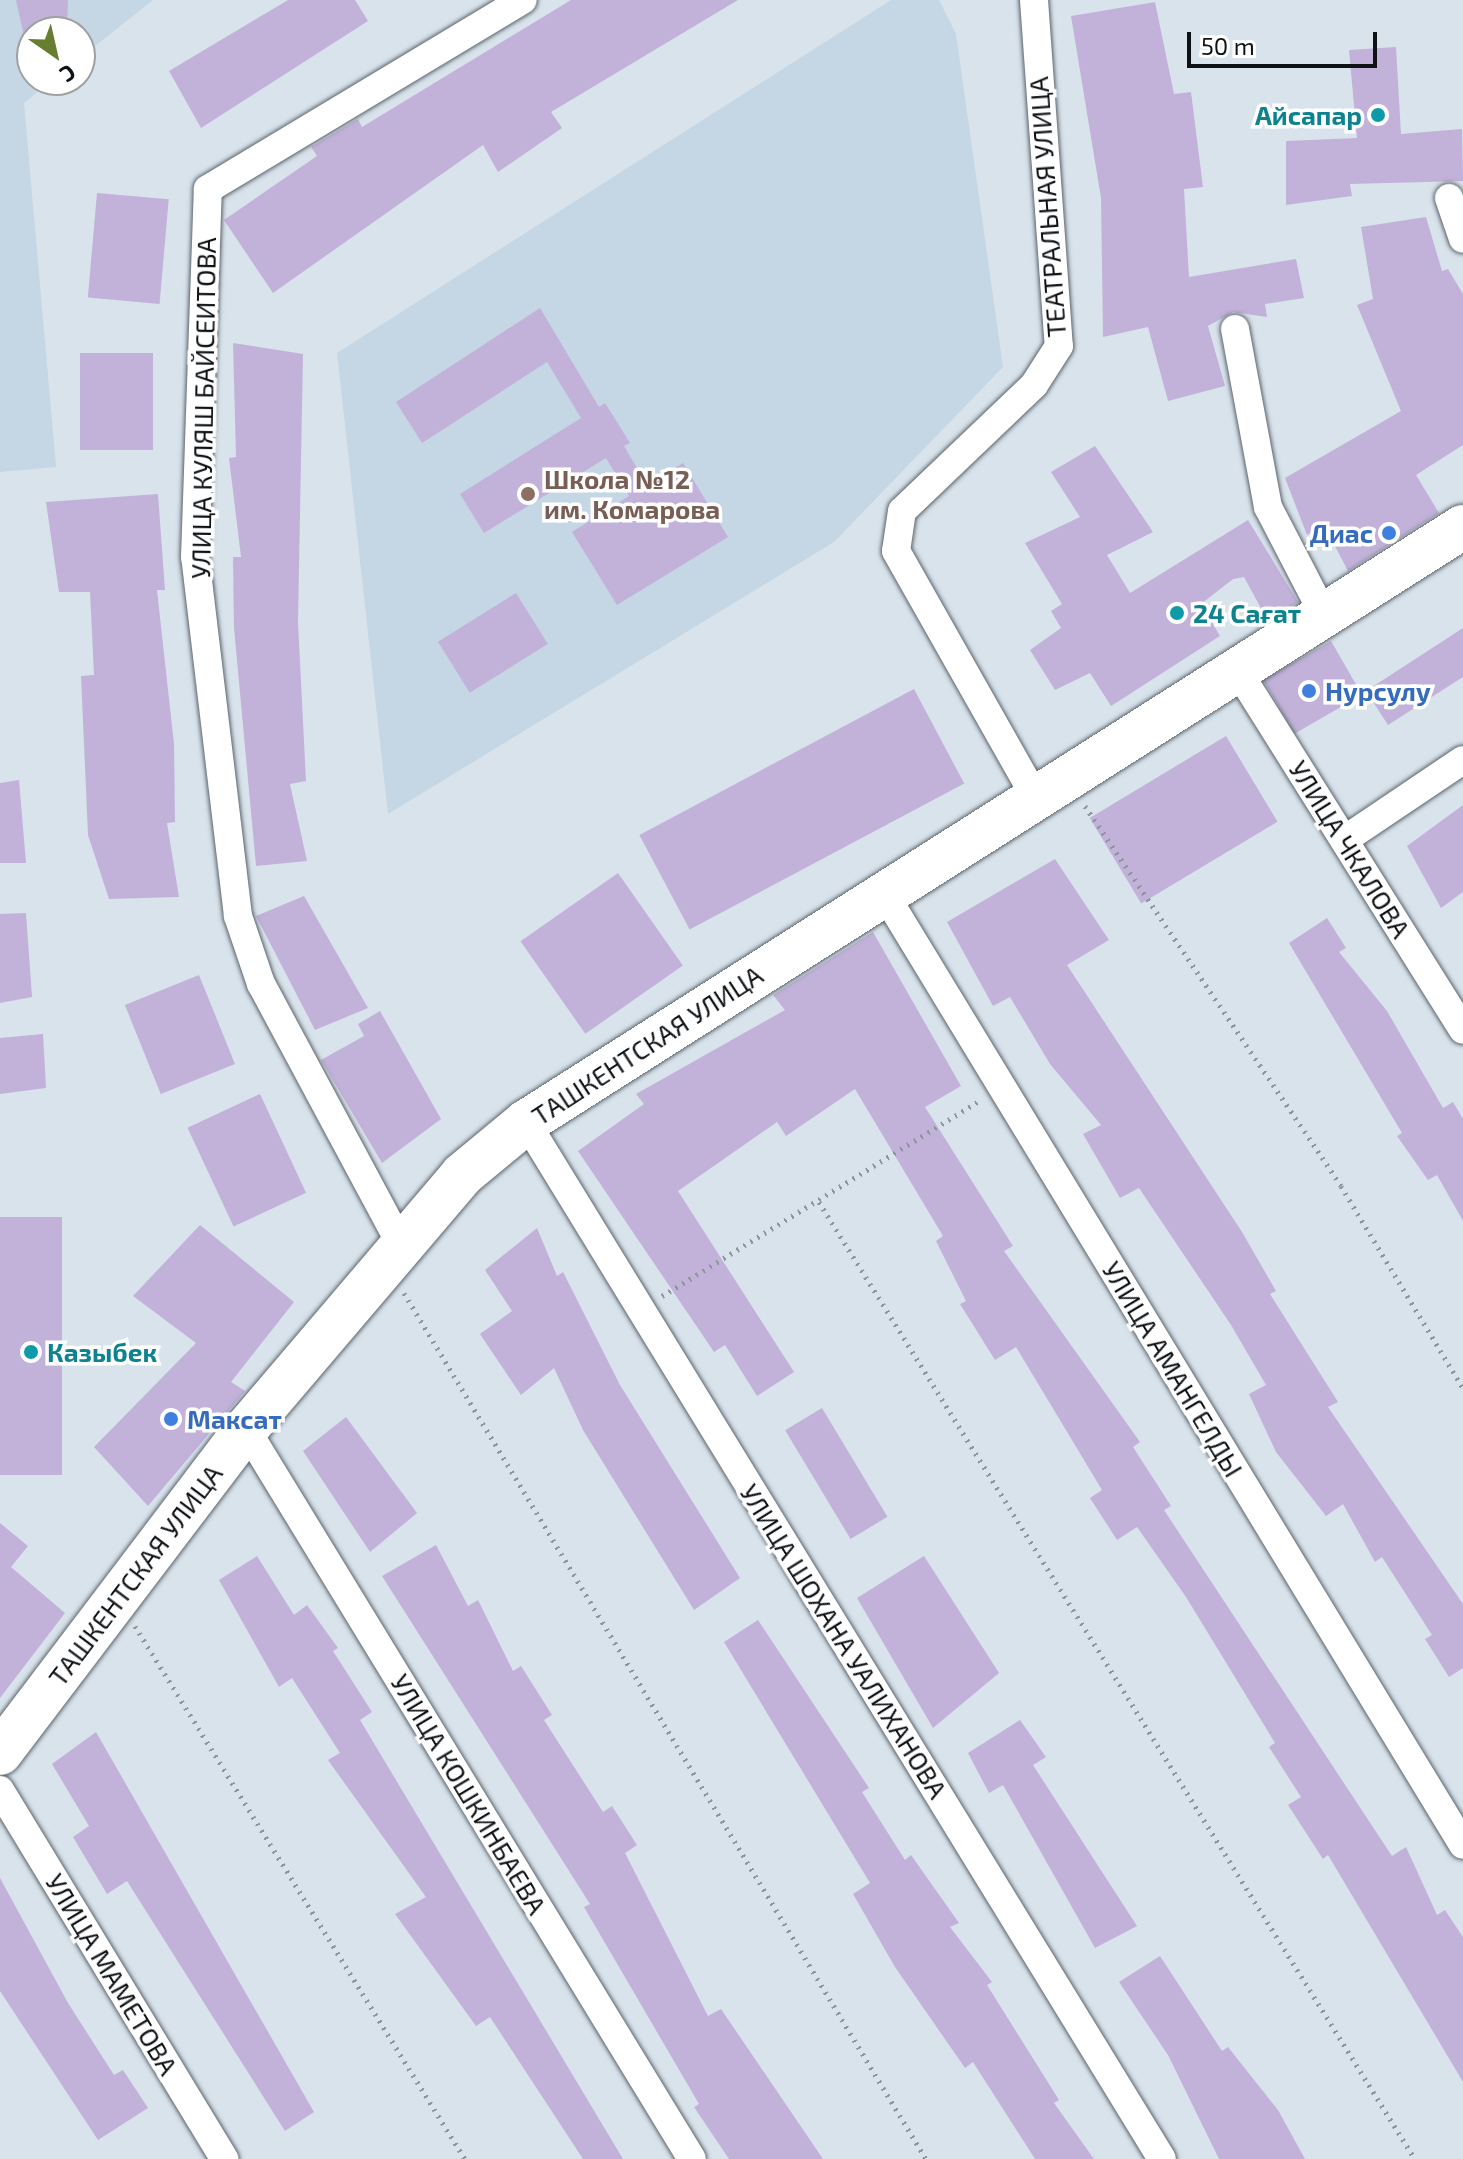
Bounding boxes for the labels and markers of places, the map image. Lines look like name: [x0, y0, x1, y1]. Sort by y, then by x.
place label: Айсапар: [1255, 99, 1362, 131]
marker: Айсапар: [1369, 106, 1387, 124]
place label: Школа №12 им. Комарова: [544, 463, 720, 524]
marker: Школа №12 им. Комарова: [519, 485, 537, 503]
place label: Диас: [1310, 517, 1373, 549]
marker: Диас: [1380, 524, 1398, 542]
place label: 24 Сағат: [1193, 597, 1301, 629]
marker: 24 Сағат: [1168, 604, 1186, 622]
place label: Нурсулу: [1325, 675, 1431, 707]
marker: Нурсулу: [1300, 682, 1318, 700]
place label: Казыбек: [47, 1336, 157, 1368]
marker: Казыбек: [22, 1343, 40, 1361]
place label: Максат: [187, 1403, 282, 1435]
marker: Максат: [162, 1410, 180, 1428]

